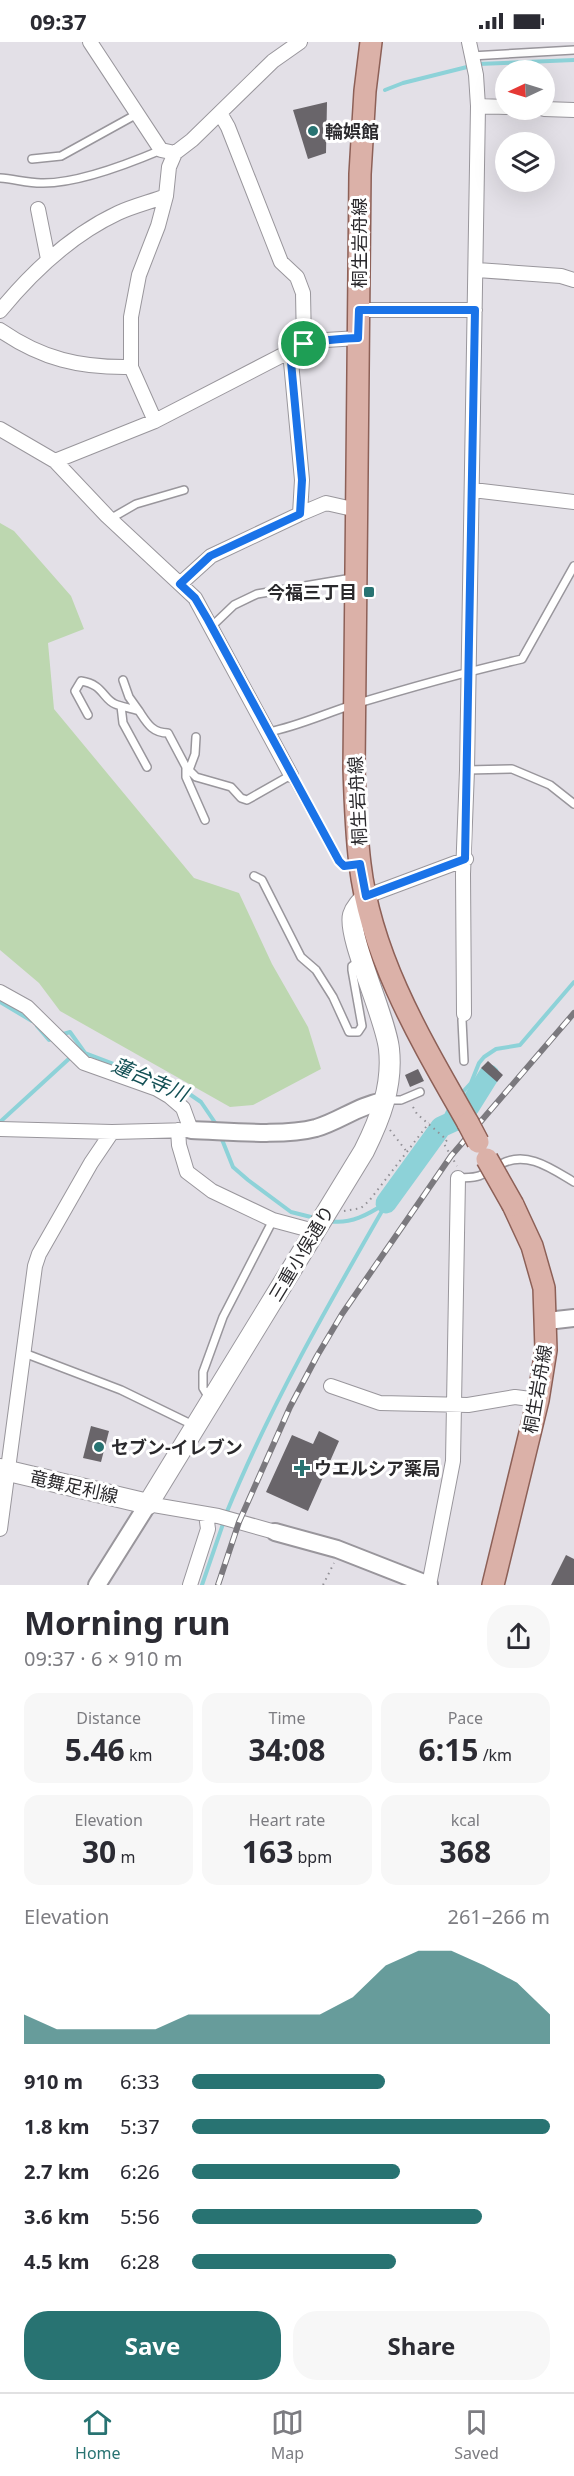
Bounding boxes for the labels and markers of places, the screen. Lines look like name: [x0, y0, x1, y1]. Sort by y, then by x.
place label: 輪娯館: [325, 119, 379, 143]
marker: 輪娯館: [306, 124, 320, 138]
pin: [278, 318, 329, 369]
place label: 今福三丁目: [267, 580, 357, 604]
marker: 今福三丁目: [362, 585, 376, 599]
place label: セブン-イレブン: [111, 1435, 243, 1459]
marker: セブン-イレブン: [92, 1440, 106, 1454]
place label: ウエルシア薬局: [314, 1456, 440, 1480]
marker: ウエルシア薬局: [295, 1461, 309, 1475]

